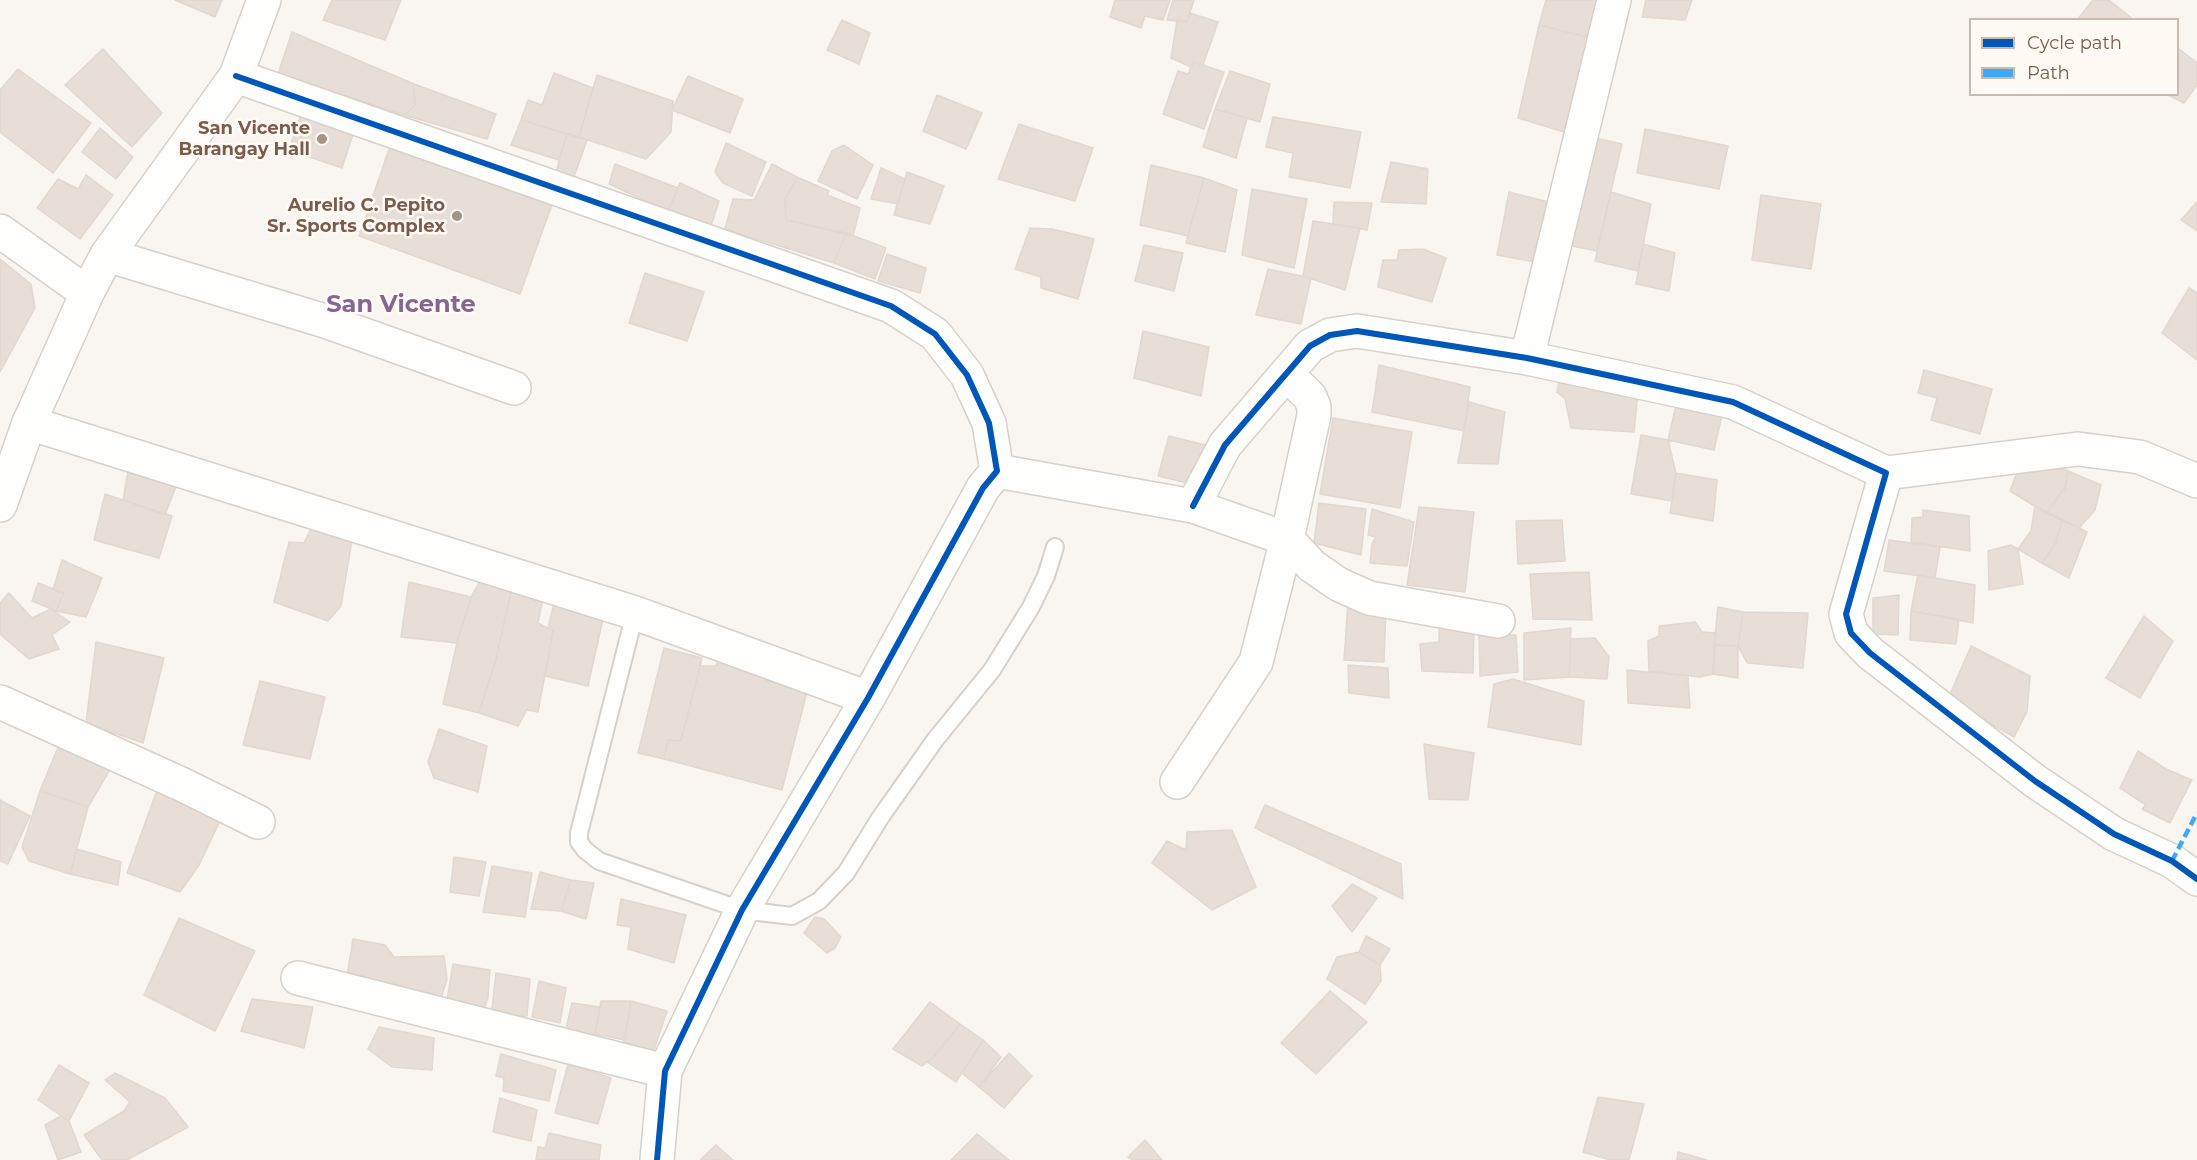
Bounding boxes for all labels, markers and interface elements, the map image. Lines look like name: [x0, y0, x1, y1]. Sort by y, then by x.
legend: [1969, 18, 2179, 96]
text: Cycle path: [2027, 32, 2122, 54]
text: Path: [2027, 62, 2070, 84]
place label: San Vicente Barangay Hall: [179, 118, 310, 160]
marker: San Vicente Barangay Hall: [315, 132, 329, 146]
place label: Aurelio C. Pepito Sr. Sports Complex: [267, 195, 445, 238]
marker: Aurelio C. Pepito Sr. Sports Complex: [450, 209, 464, 223]
district label: San Vicente: [326, 291, 476, 319]

